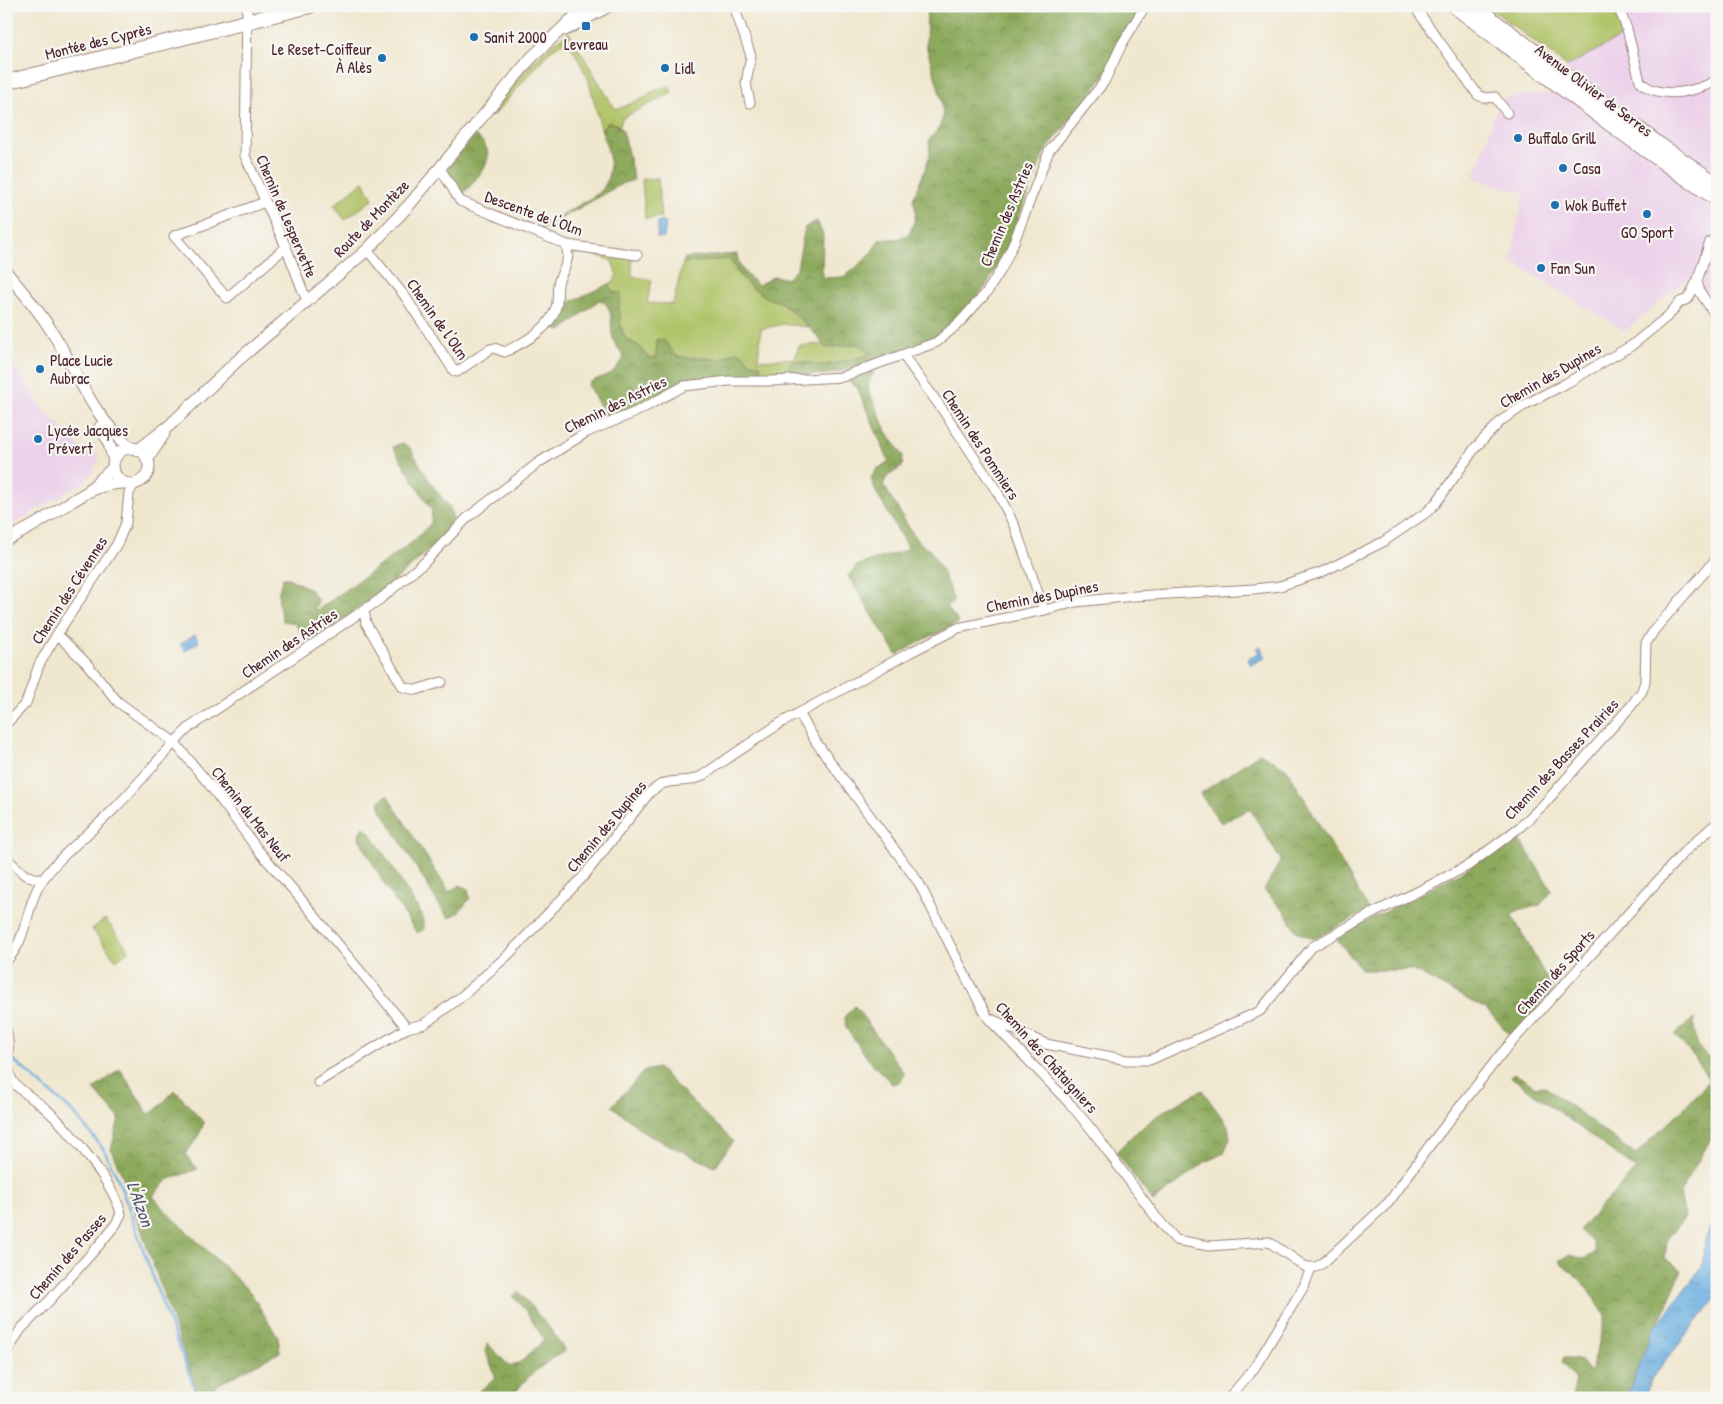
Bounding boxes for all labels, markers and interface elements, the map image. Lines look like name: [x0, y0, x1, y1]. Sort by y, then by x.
street label: Montée des Cyprès: [43, 17, 153, 65]
marker: Levreau: [580, 20, 592, 32]
place label: Sanit 2000: [484, 26, 547, 48]
marker: Sanit 2000: [468, 31, 480, 43]
place label: Levreau: [564, 33, 609, 55]
place label: Le Reset-Coiffeur À Alès: [272, 38, 372, 78]
street label: Avenue Olivier de Serres: [1531, 38, 1657, 142]
marker: Le Reset-Coiffeur À Alès: [376, 52, 388, 64]
place label: Lidl: [675, 57, 696, 79]
marker: Lidl: [659, 62, 671, 74]
place label: Buffalo Grill: [1528, 127, 1596, 149]
marker: Buffalo Grill: [1512, 132, 1524, 144]
street label: Chemin de Lespervette: [251, 151, 323, 281]
place label: Casa: [1573, 157, 1600, 179]
street label: Chemin des Astries: [974, 158, 1038, 270]
marker: Casa: [1557, 162, 1569, 174]
street label: Route de Montèze: [328, 174, 414, 262]
street label: Descente de l'Olm: [482, 185, 586, 241]
place label: Wok Buffet: [1565, 194, 1627, 216]
marker: Wok Buffet: [1549, 199, 1561, 211]
marker: GO Sport: [1641, 208, 1653, 220]
place label: GO Sport: [1621, 221, 1674, 243]
place label: Fan Sun: [1550, 257, 1595, 279]
marker: Fan Sun: [1535, 262, 1547, 274]
street label: Chemin de l'Olm: [402, 274, 474, 364]
street label: Chemin des Dupines: [1495, 337, 1605, 413]
place label: Place Lucie Aubrac: [50, 349, 114, 389]
marker: Place Lucie Aubrac: [34, 363, 46, 375]
street label: Chemin des Astries: [560, 370, 670, 438]
street label: Chemin des Pommiers: [937, 384, 1025, 504]
place label: Lycée Jacques Prévert: [48, 419, 128, 459]
marker: Lycée Jacques Prévert: [32, 433, 44, 445]
street label: Chemin des Cévennes: [26, 532, 112, 648]
street label: Chemin des Dupines: [984, 574, 1100, 618]
street label: Chemin des Astries: [237, 603, 341, 683]
street label: Chemin des Basses Prairies: [1499, 694, 1623, 824]
street label: Chemin du Mas Neuf: [207, 761, 296, 867]
street label: Chemin des Dupines: [561, 775, 651, 877]
street label: Chemin des Sports: [1511, 924, 1599, 1020]
street label: Chemin des Châtaigniers: [991, 996, 1103, 1118]
water label: L'Alzon: [121, 1178, 161, 1232]
street label: Chemin des Passes: [23, 1208, 111, 1304]

